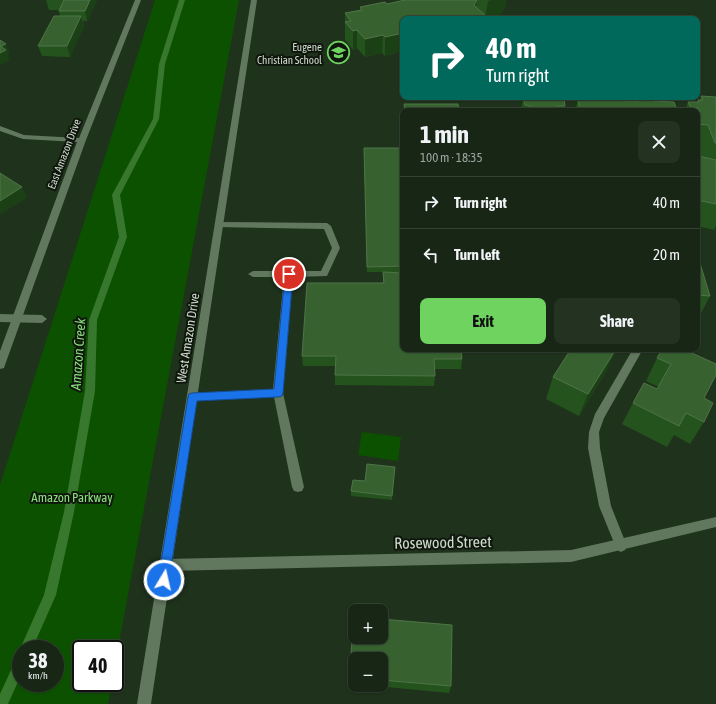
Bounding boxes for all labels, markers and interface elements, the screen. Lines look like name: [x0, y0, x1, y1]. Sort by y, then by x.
icon: right: [420, 32, 472, 84]
text: 40 m: [486, 32, 536, 64]
school or university icon: Eugene Christian School: [325, 40, 351, 66]
place label: Eugene Christian School: [257, 41, 322, 66]
text: Turn right: [486, 65, 549, 86]
street label: East Amazon Drive: [45, 117, 83, 191]
text: 1 min: [420, 121, 469, 148]
button: close: [638, 121, 680, 163]
text: 100 m · 18:35: [420, 150, 483, 165]
icon: right: [420, 192, 442, 214]
text: Turn right: [454, 194, 507, 211]
text: 40 m: [653, 194, 680, 211]
icon: left: [420, 244, 442, 266]
text: Turn left: [454, 246, 500, 263]
text: 20 m: [653, 246, 680, 263]
pin: [272, 257, 306, 291]
icon: arrive: [278, 263, 300, 285]
street label: West Amazon Drive: [173, 292, 203, 384]
button: Exit: [420, 298, 546, 344]
button: Share: [554, 298, 680, 344]
water label: Amazon Creek: [67, 317, 89, 392]
park label: Amazon Parkway: [31, 490, 113, 505]
street label: Rosewood Street: [394, 532, 492, 552]
position arrow: [143, 559, 185, 601]
map controls: [348, 604, 388, 692]
button: +: [348, 604, 388, 644]
speed limit sign: 40: [72, 640, 124, 692]
text: 38: [29, 649, 47, 672]
button: −: [348, 652, 388, 692]
text: km/h: [28, 670, 48, 681]

